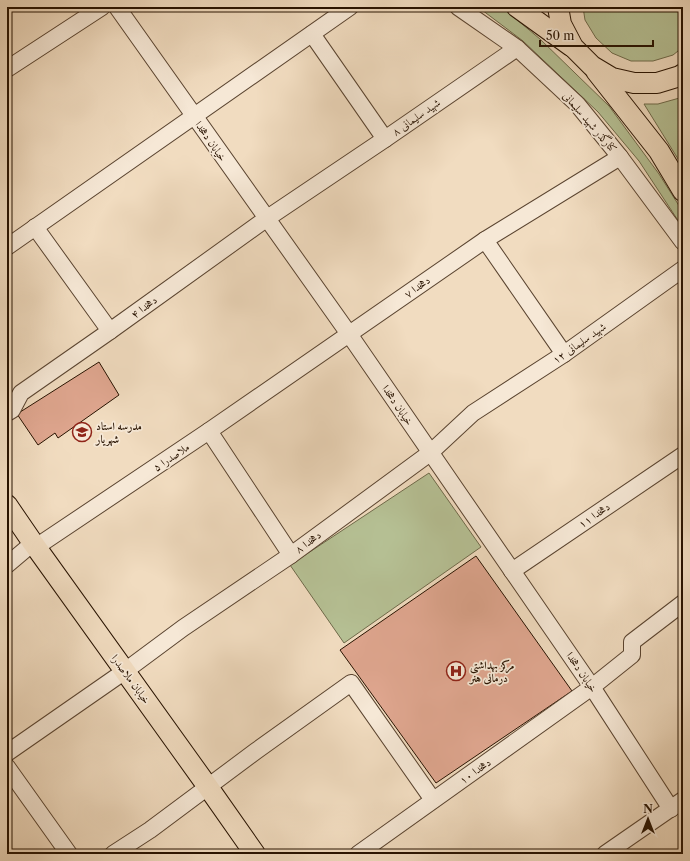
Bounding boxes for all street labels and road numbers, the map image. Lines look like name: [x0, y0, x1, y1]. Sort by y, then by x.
street label: کنارگذر شهید سلیمانی: [559, 88, 621, 156]
street label: شهید سلیمانی ۸: [389, 95, 444, 140]
street label: خیابان دهخدا: [192, 118, 230, 164]
street label: دهخدا ۷: [401, 273, 433, 301]
street label: دهخدا ۴: [128, 293, 160, 321]
street label: شهید سلیمانی ۱۲: [549, 319, 609, 367]
street label: خیابان دهخدا: [379, 382, 417, 428]
street label: ملاصدرا ۵: [150, 440, 192, 474]
street label: دهخدا ۱۱: [575, 499, 613, 531]
street label: دهخدا ۸: [292, 528, 324, 556]
street label: خیابان دهخدا: [563, 649, 601, 695]
street label: خیابان ملاصدرا: [108, 652, 154, 706]
street label: دهخدا ۱۰: [456, 755, 494, 787]

